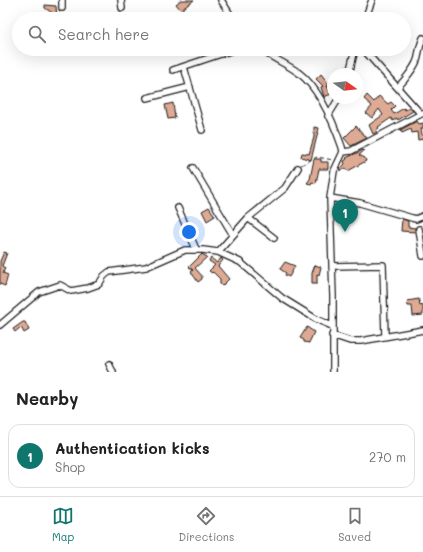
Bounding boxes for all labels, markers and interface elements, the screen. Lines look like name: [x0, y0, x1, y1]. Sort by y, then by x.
search box: [12, 12, 411, 56]
icon: search: [26, 23, 48, 45]
text: Search here: [58, 24, 149, 44]
north arrow: [327, 68, 363, 104]
pin: 1: [332, 199, 358, 232]
your location: [179, 222, 199, 242]
text: Nearby: [16, 387, 78, 409]
text: Authentication kicks: [55, 438, 210, 458]
text: 1: [27, 448, 33, 465]
text: 270 m: [369, 448, 406, 465]
text: Shop: [55, 458, 85, 475]
tab: Map: [52, 505, 74, 544]
tab: Directions: [178, 505, 234, 544]
tab: Saved: [338, 505, 371, 544]

